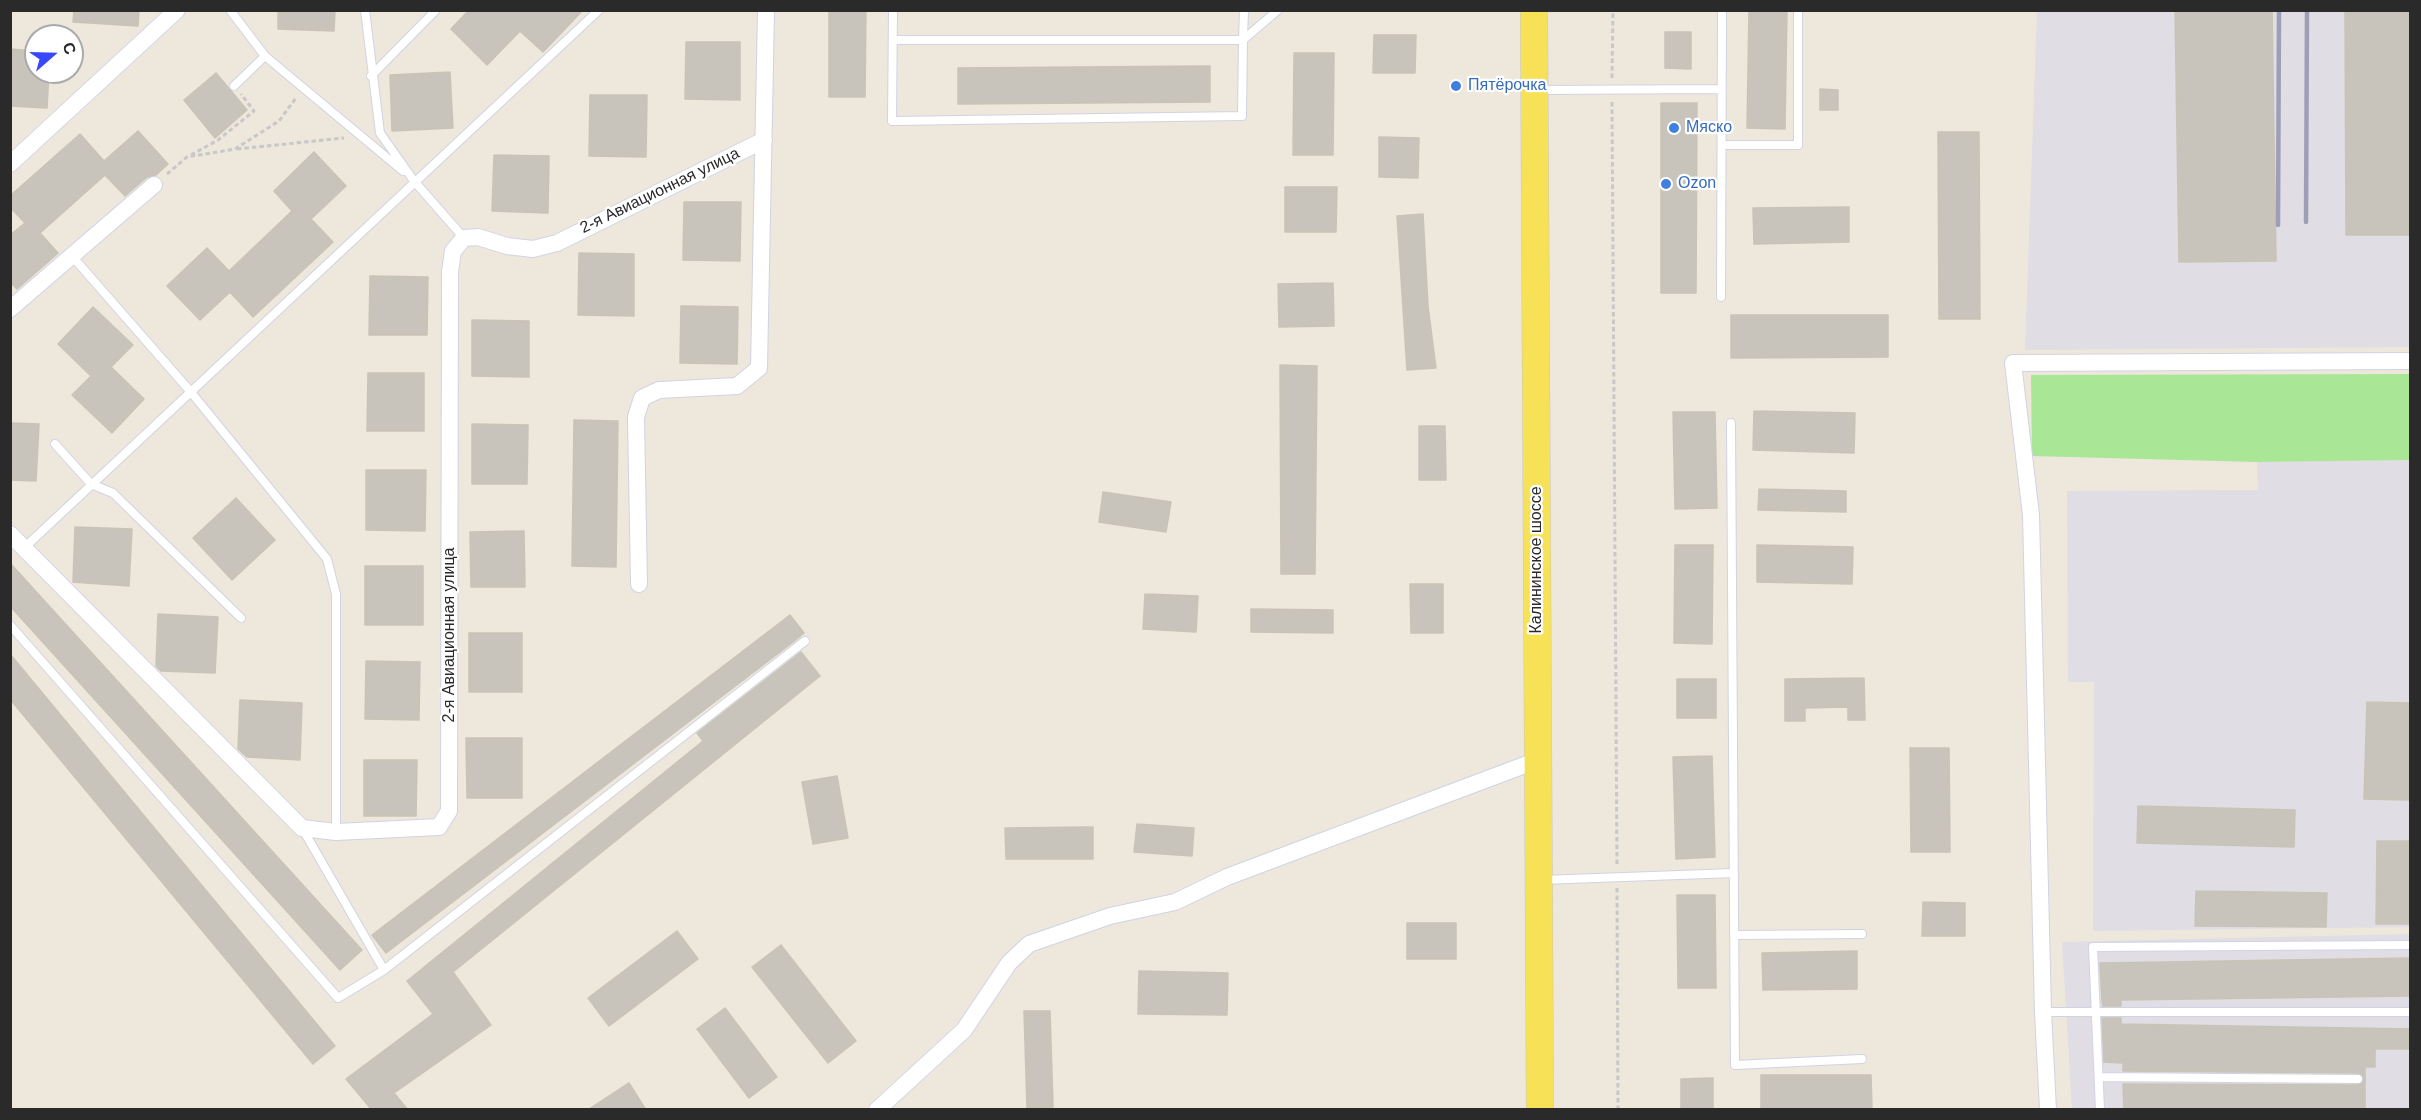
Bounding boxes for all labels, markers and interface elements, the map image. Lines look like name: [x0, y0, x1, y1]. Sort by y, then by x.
north arrow: [24, 24, 84, 84]
text: С: [60, 40, 79, 57]
place label: Пятёрочка: [1468, 76, 1546, 96]
marker: Пятёрочка: [1449, 79, 1463, 93]
place label: Мяско: [1686, 118, 1732, 138]
marker: Мяско: [1667, 121, 1681, 135]
street label: 2-я Авиационная улица: [577, 144, 743, 238]
place label: Ozon: [1678, 174, 1716, 194]
marker: Ozon: [1659, 177, 1673, 191]
street label: Калининское шоссе: [1527, 486, 1547, 634]
street label: 2-я Авиационная улица: [440, 547, 460, 723]

